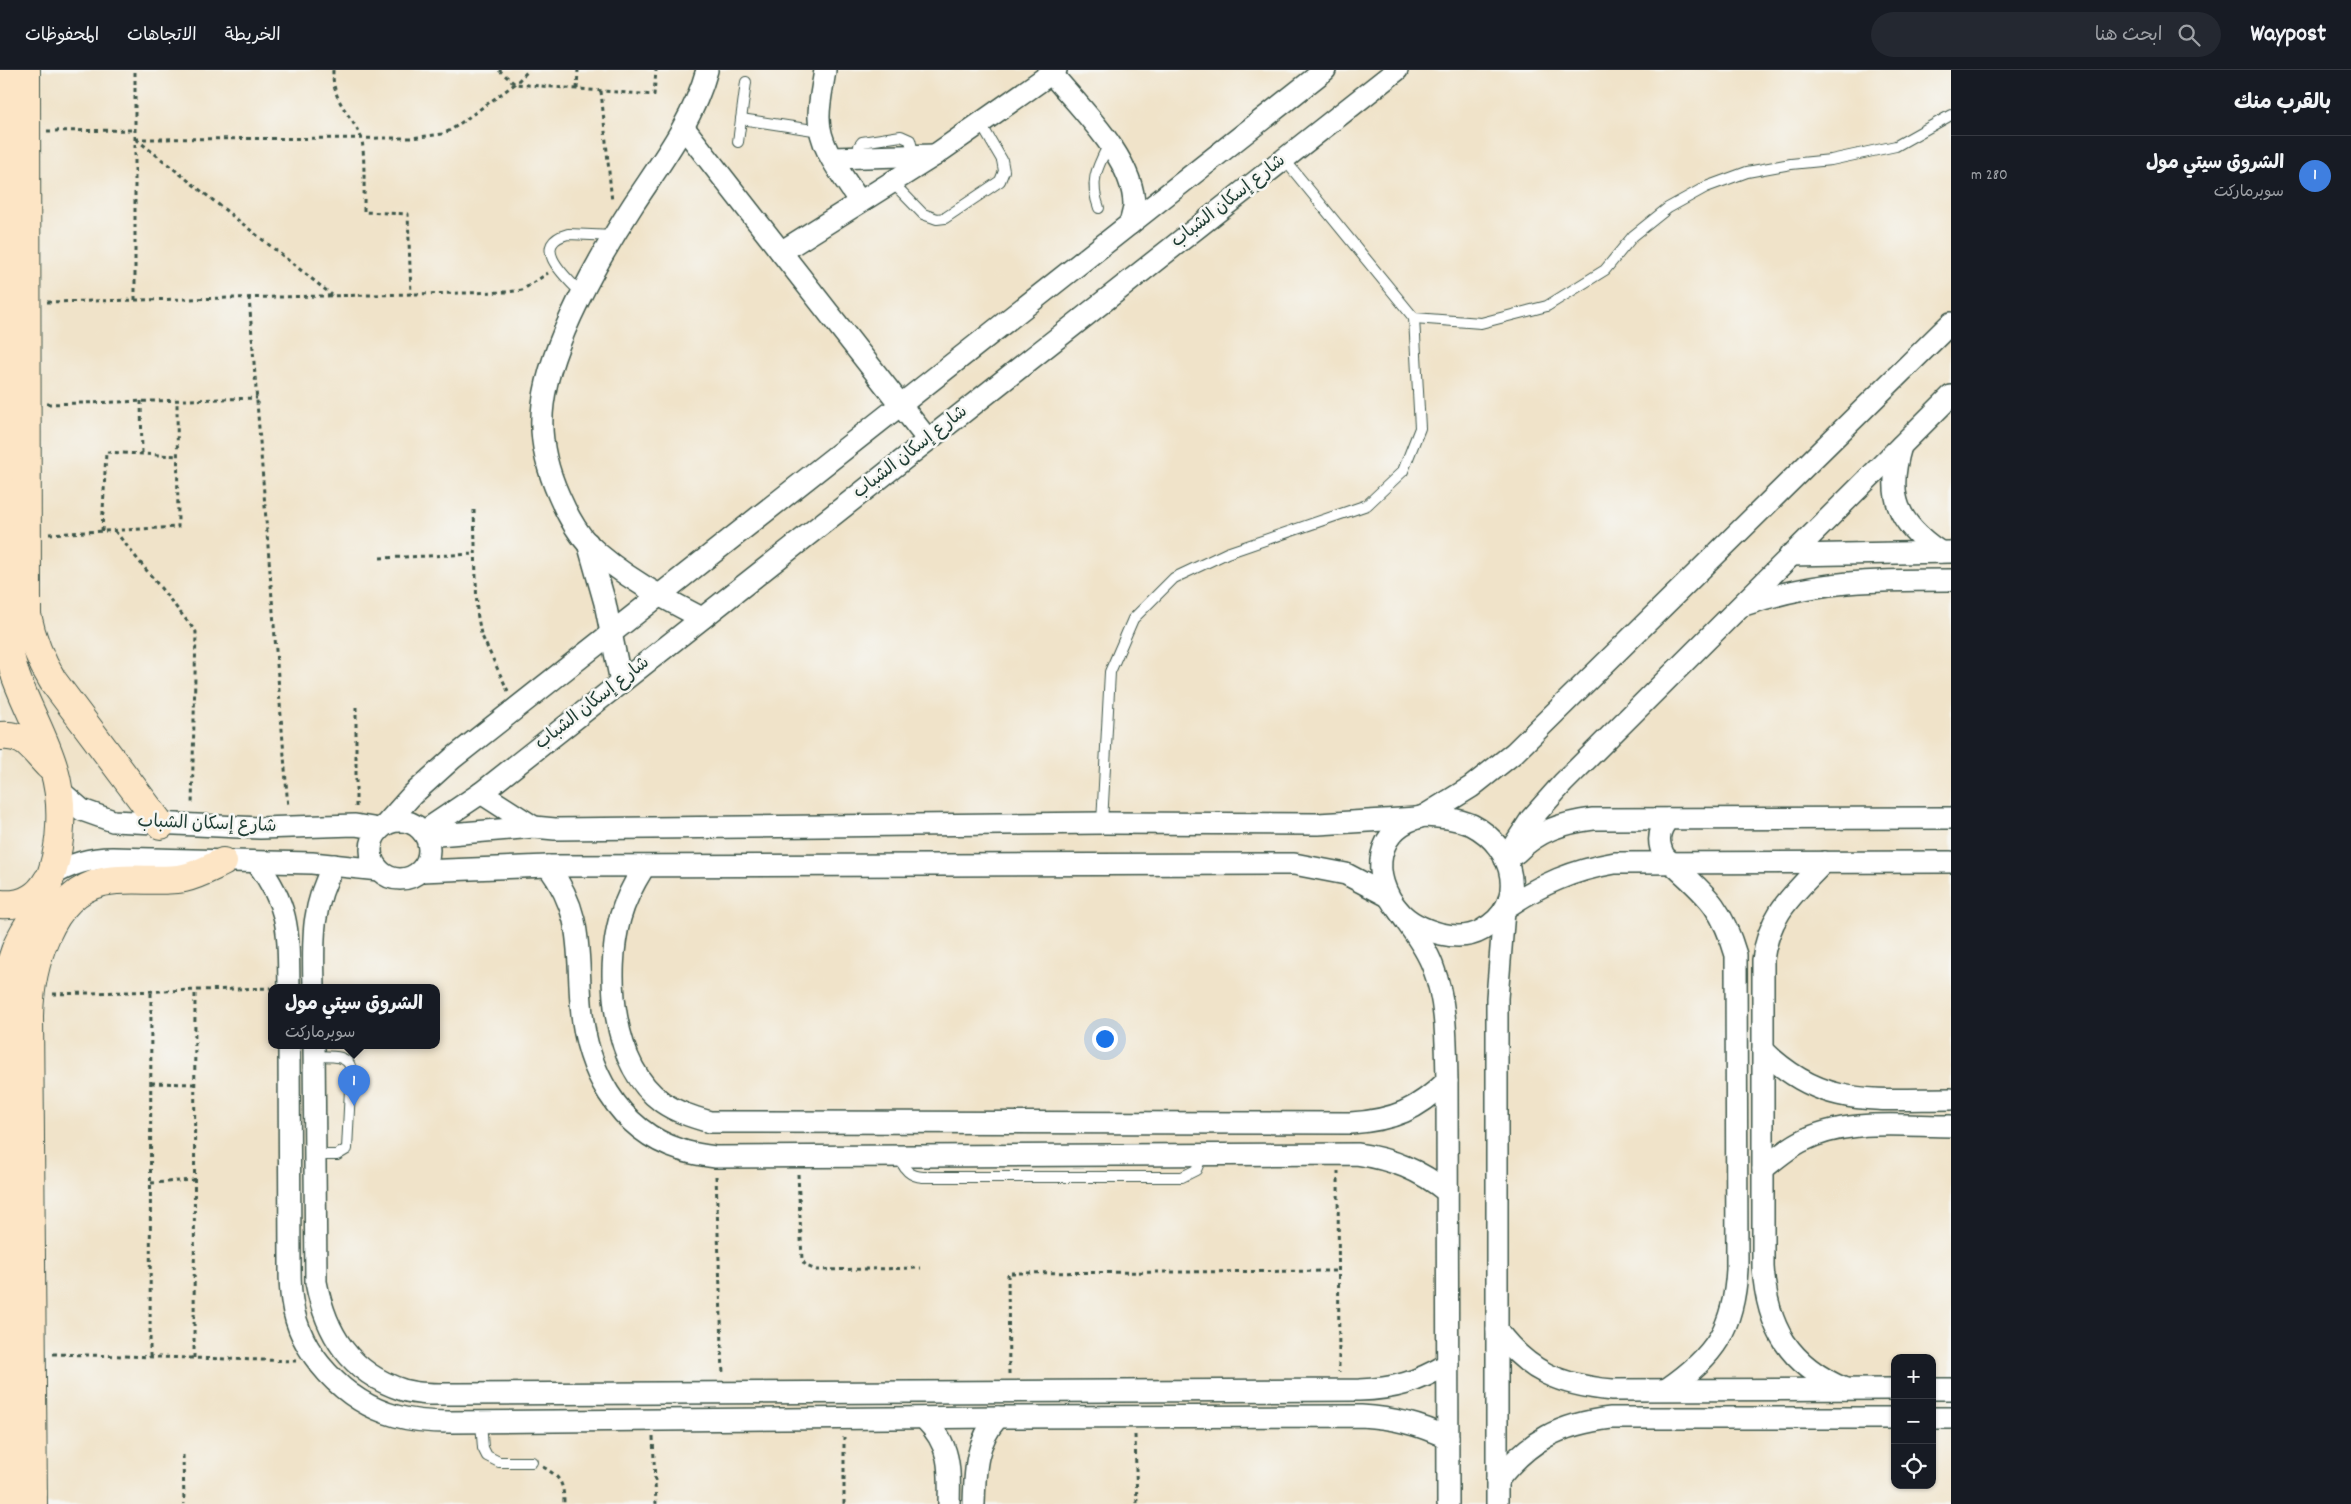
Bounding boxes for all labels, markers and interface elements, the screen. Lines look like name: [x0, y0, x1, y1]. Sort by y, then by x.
search box: [1871, 12, 2221, 57]
text: Waypost: [2251, 18, 2326, 52]
icon: search: [2175, 21, 2203, 49]
text: ابحث هنا: [2095, 23, 2163, 50]
text: المحفوظات: [25, 24, 99, 49]
text: الاتجاهات: [127, 24, 197, 49]
text: الخريطة: [225, 24, 281, 49]
text: بالقرب منك: [2234, 89, 2331, 119]
street label: شارع إسكان الشباب: [1166, 149, 1292, 255]
text: الشروق سيتي مول: [2146, 151, 2284, 178]
text: 280 m: [1971, 164, 2008, 187]
text: 1: [2313, 164, 2317, 187]
text: سوبرماركت: [2214, 181, 2284, 204]
street label: شارع إسكان الشباب: [848, 400, 974, 506]
street label: شارع إسكان الشباب: [530, 651, 656, 757]
street label: شارع إسكان الشباب: [137, 810, 277, 840]
popup: [268, 984, 440, 1049]
text: الشروق سيتي مول: [285, 992, 423, 1019]
text: سوبرماركت: [285, 1022, 355, 1045]
your location: [1092, 1026, 1118, 1052]
pin: 1: [338, 1065, 370, 1106]
map controls: [1891, 1354, 1936, 1489]
button: +: [1891, 1354, 1936, 1399]
button: −: [1891, 1399, 1936, 1444]
button: locate: [1891, 1444, 1936, 1489]

